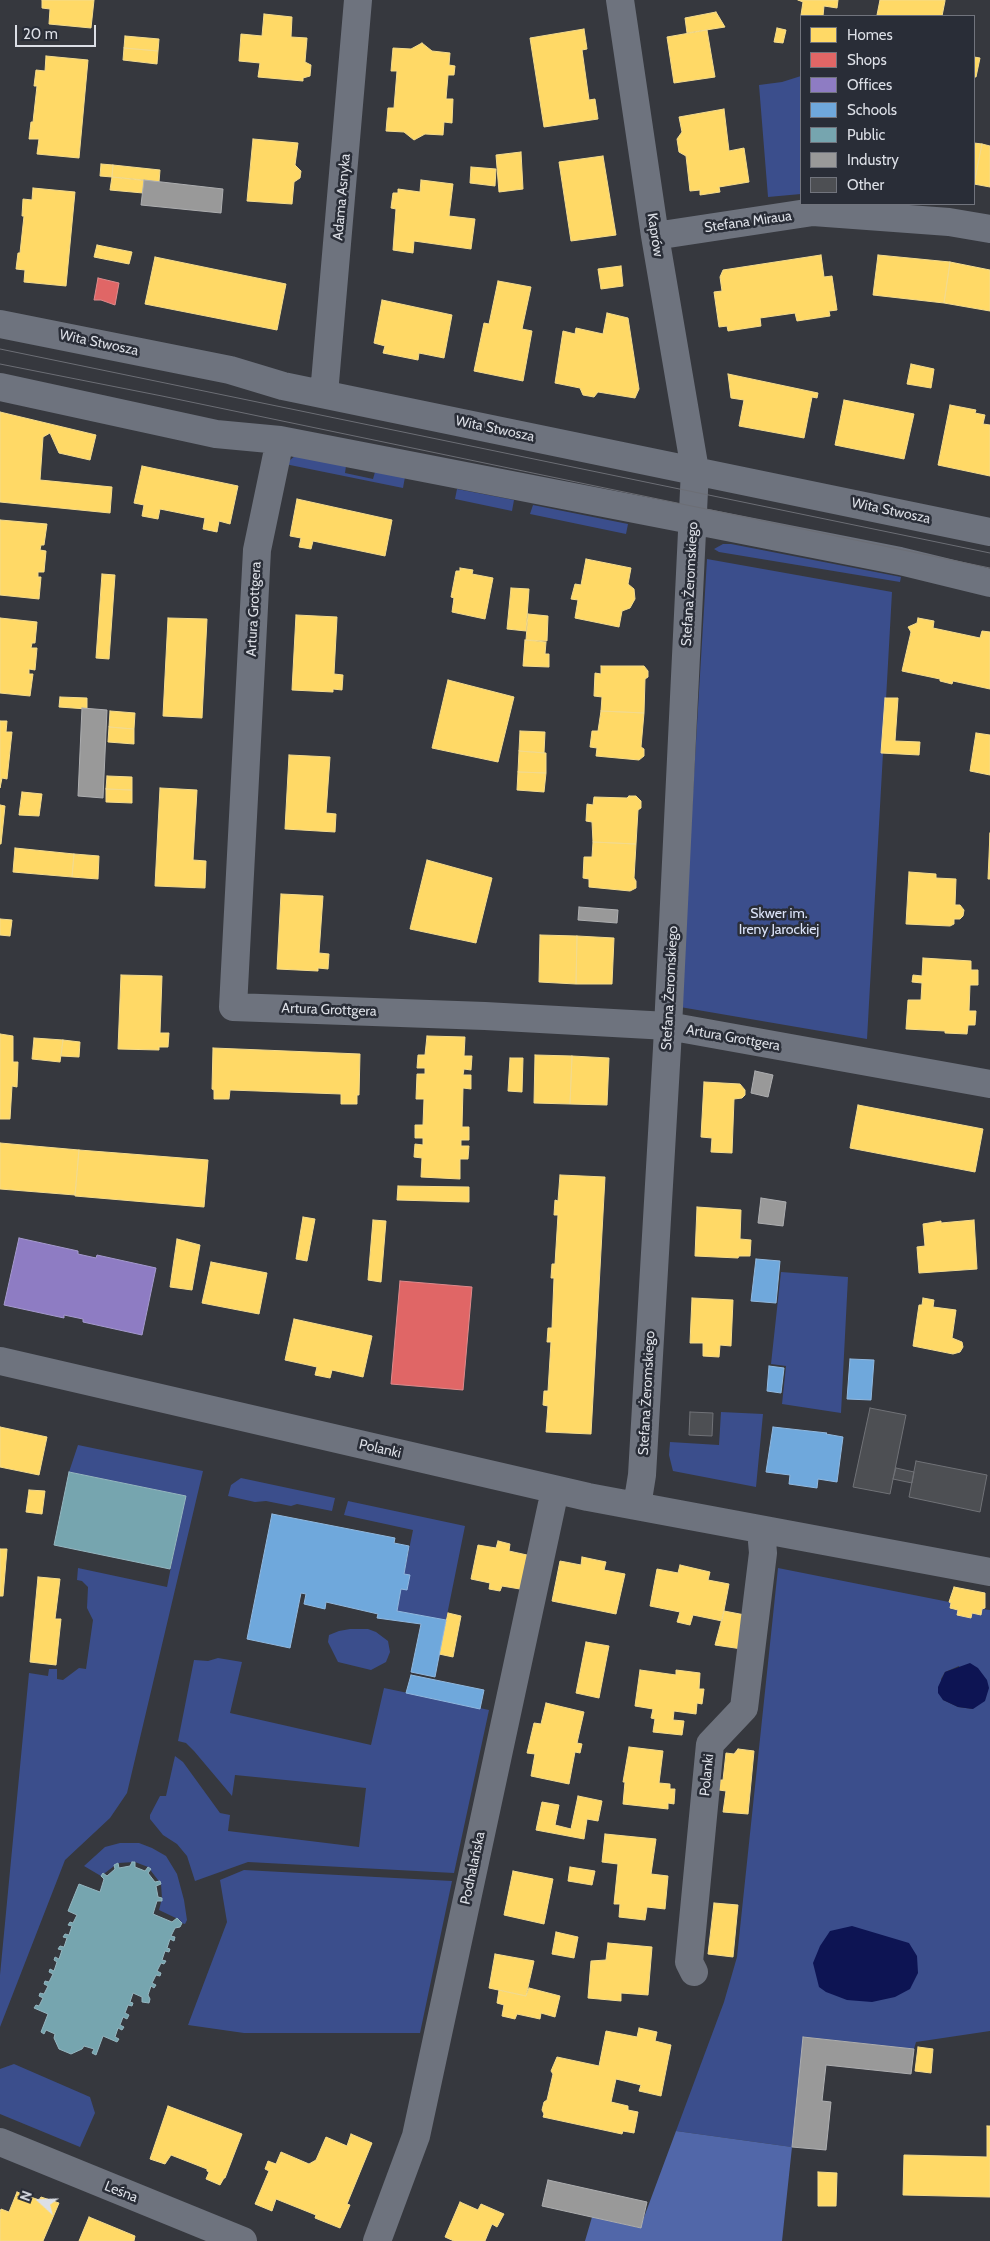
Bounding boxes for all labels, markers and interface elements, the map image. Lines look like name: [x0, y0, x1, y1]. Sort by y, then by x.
scale bar: [18, 15, 99, 47]
legend: [800, 15, 975, 205]
text: 20 m: [23, 25, 58, 43]
text: Homes: [847, 26, 893, 44]
text: Shops: [847, 51, 887, 69]
text: Offices: [847, 76, 892, 94]
text: Schools: [847, 101, 897, 119]
text: Public: [847, 126, 885, 144]
text: Industry: [847, 151, 899, 169]
street label: Adama Asnyka: [330, 153, 354, 241]
text: Other: [847, 176, 884, 194]
street label: Stefana Miraua: [703, 208, 793, 236]
street label: Kaprów: [643, 212, 667, 258]
street label: Wita Stwosza: [58, 326, 140, 360]
street label: Wita Stwosza: [454, 412, 536, 446]
street label: Wita Stwosza: [850, 494, 932, 528]
street label: Stefana Żeromskiego: [678, 521, 702, 647]
street label: Artura Grottgera: [243, 561, 265, 657]
park label: Skwer im. Ireny Jarockiej: [739, 906, 819, 939]
street label: Stefana Żeromskiego: [658, 925, 682, 1051]
street label: Artura Grottgera: [281, 1000, 377, 1020]
street label: Artura Grottgera: [685, 1021, 781, 1055]
street label: Stefana Żeromskiego: [635, 1330, 659, 1456]
street label: Polanki: [357, 1436, 403, 1462]
street label: Polanki: [696, 1753, 718, 1797]
street label: Podhalańska: [457, 1830, 489, 1906]
north arrow: [15, 2176, 65, 2226]
street label: Leśna: [102, 2178, 140, 2206]
text: N: [16, 2188, 36, 2204]

